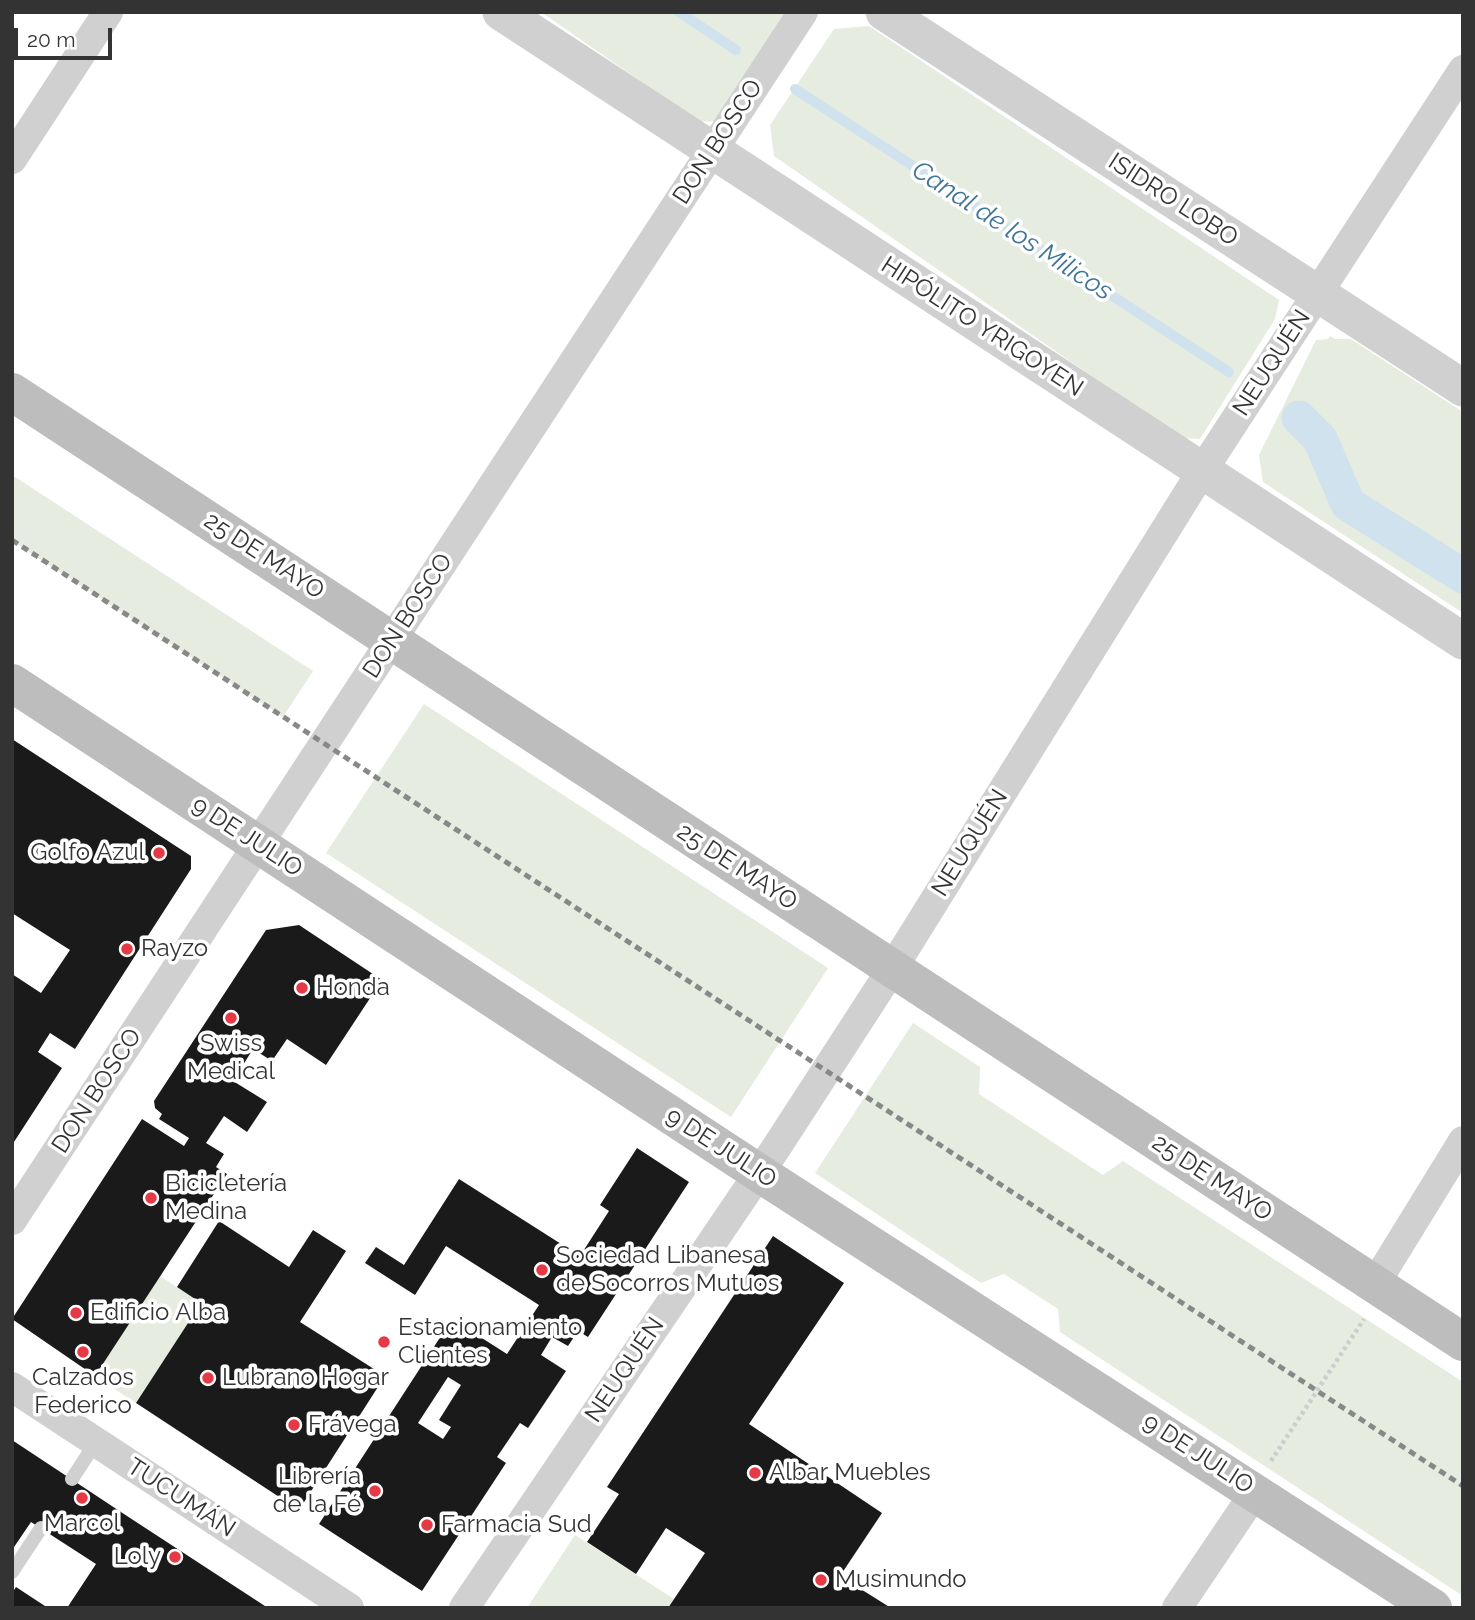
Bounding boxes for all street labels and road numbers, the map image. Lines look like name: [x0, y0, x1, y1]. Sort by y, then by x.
street label: DON BOSCO: [667, 74, 769, 210]
street label: ISIDRO LOBO: [1103, 147, 1243, 253]
street label: HIPÓLITO YRIGOYEN: [876, 251, 1088, 403]
street label: NEUQUÉN: [1227, 305, 1317, 421]
street label: 25 DE MAYO: [199, 506, 329, 606]
street label: DON BOSCO: [357, 548, 459, 684]
street label: NEUQUÉN: [926, 784, 1014, 902]
street label: 9 DE JULIO: [186, 791, 308, 883]
street label: 25 DE MAYO: [672, 817, 802, 917]
street label: DON BOSCO: [46, 1023, 148, 1159]
street label: 9 DE JULIO: [660, 1102, 782, 1194]
street label: 25 DE MAYO: [1147, 1128, 1277, 1228]
street label: NEUQUÉN: [579, 1312, 671, 1428]
street label: 9 DE JULIO: [1137, 1408, 1259, 1500]
street label: TUCUMÁN: [122, 1452, 240, 1544]

